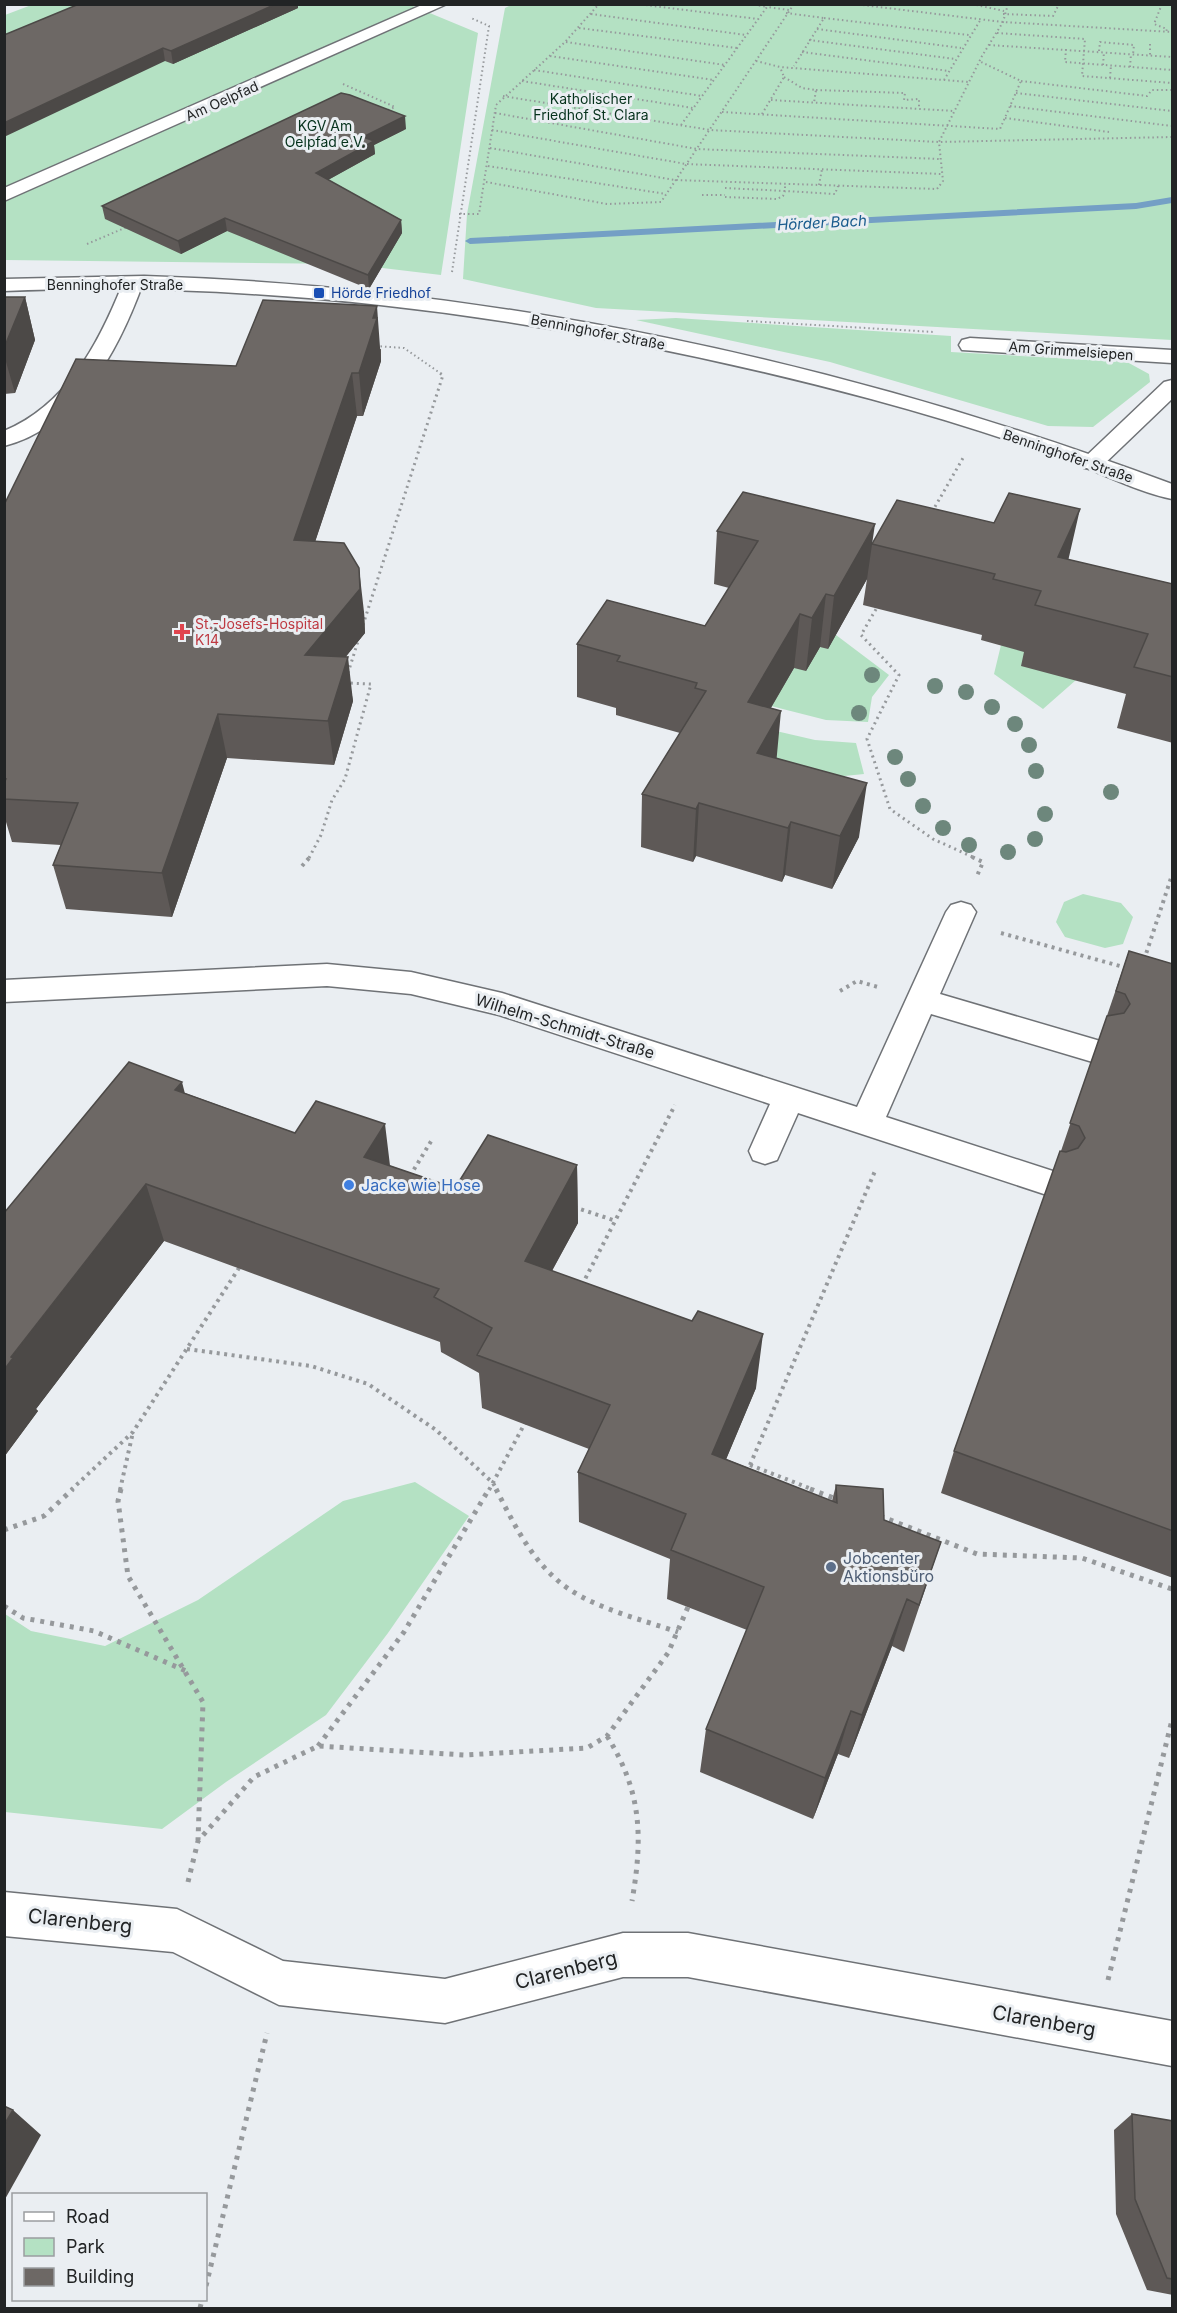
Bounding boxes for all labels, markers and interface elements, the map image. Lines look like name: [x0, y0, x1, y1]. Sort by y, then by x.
street label: Am Oelpfad: [183, 77, 261, 124]
park label: Katholischer Friedhof St. Clara: [533, 90, 649, 123]
park label: KGV Am Oelpfad e.V.: [285, 117, 365, 150]
water label: Hörder Bach: [777, 211, 867, 234]
street label: Benninghofer Straße: [47, 276, 183, 293]
place label: Hörde Friedhof: [331, 284, 431, 301]
marker: Hörde Friedhof: [312, 286, 326, 300]
street label: Benninghofer Straße: [530, 310, 667, 353]
street label: Am Grimmelsiepen: [1008, 338, 1134, 363]
street label: Benninghofer Straße: [1001, 425, 1135, 486]
place label: St.-Josefs-Hospital K14: [195, 615, 323, 648]
marker: St.-Josefs-Hospital K14: [173, 623, 191, 641]
street label: Wilhelm-Schmidt-Straße: [473, 989, 657, 1063]
place label: Jacke wie Hose: [361, 1175, 481, 1195]
marker: Jacke wie Hose: [342, 1178, 356, 1192]
place label: Jobcenter Aktionsbüro: [843, 1548, 934, 1586]
marker: Jobcenter Aktionsbüro: [824, 1560, 838, 1574]
street label: Clarenberg: [27, 1904, 133, 1938]
street label: Clarenberg: [512, 1946, 620, 1994]
street label: Clarenberg: [990, 2000, 1098, 2042]
legend: [12, 2193, 207, 2301]
text: Road: [66, 2206, 109, 2227]
text: Park: [66, 2236, 105, 2257]
text: Building: [66, 2266, 134, 2287]

